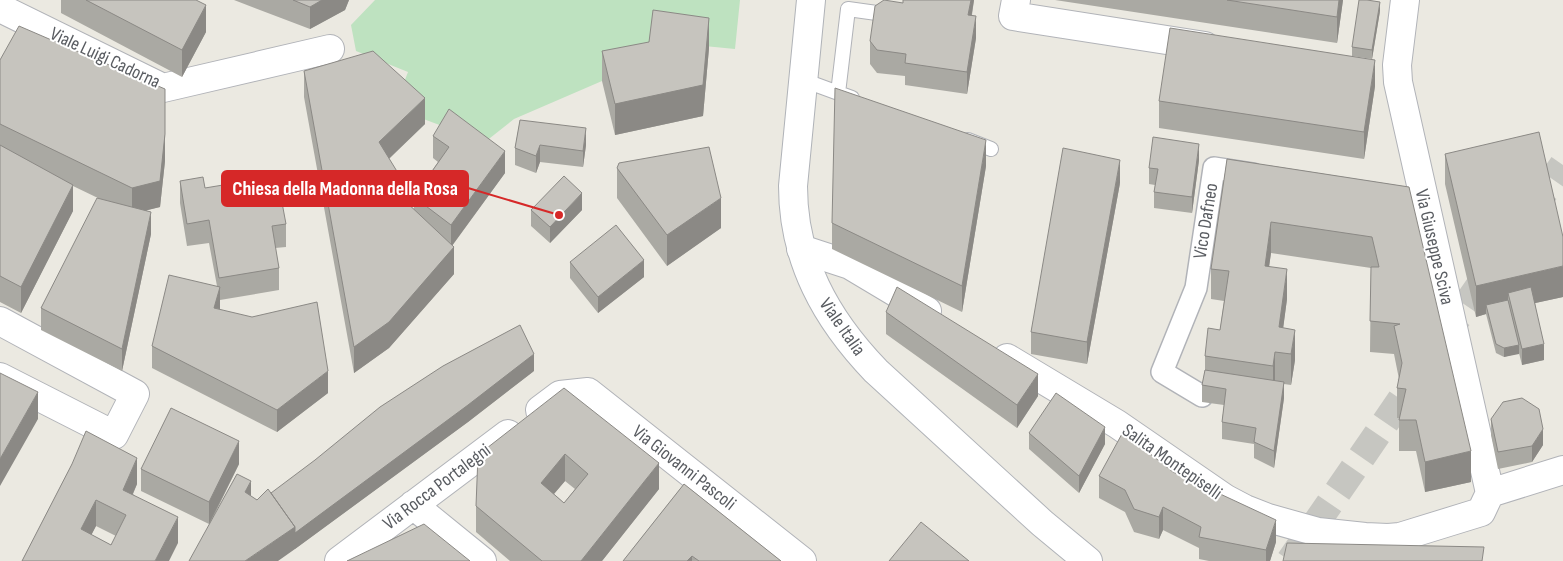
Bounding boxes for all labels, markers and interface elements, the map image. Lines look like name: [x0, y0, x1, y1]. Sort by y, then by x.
street label: Viale Luigi Cadorna: [46, 22, 164, 94]
callout: Chiesa della Madonna della Rosa: [222, 171, 468, 206]
text: Chiesa della Madonna della Rosa: [232, 177, 458, 201]
street label: Vico Dafneo: [1189, 182, 1223, 260]
street label: Via Giuseppe Sciva: [1410, 187, 1458, 307]
street label: Viale Italia: [814, 294, 870, 360]
street label: Salita Montepiselli: [1118, 419, 1226, 505]
street label: Via Giovanni Pascoli: [628, 420, 740, 516]
street label: Via Rocca Portalegni: [379, 439, 495, 535]

